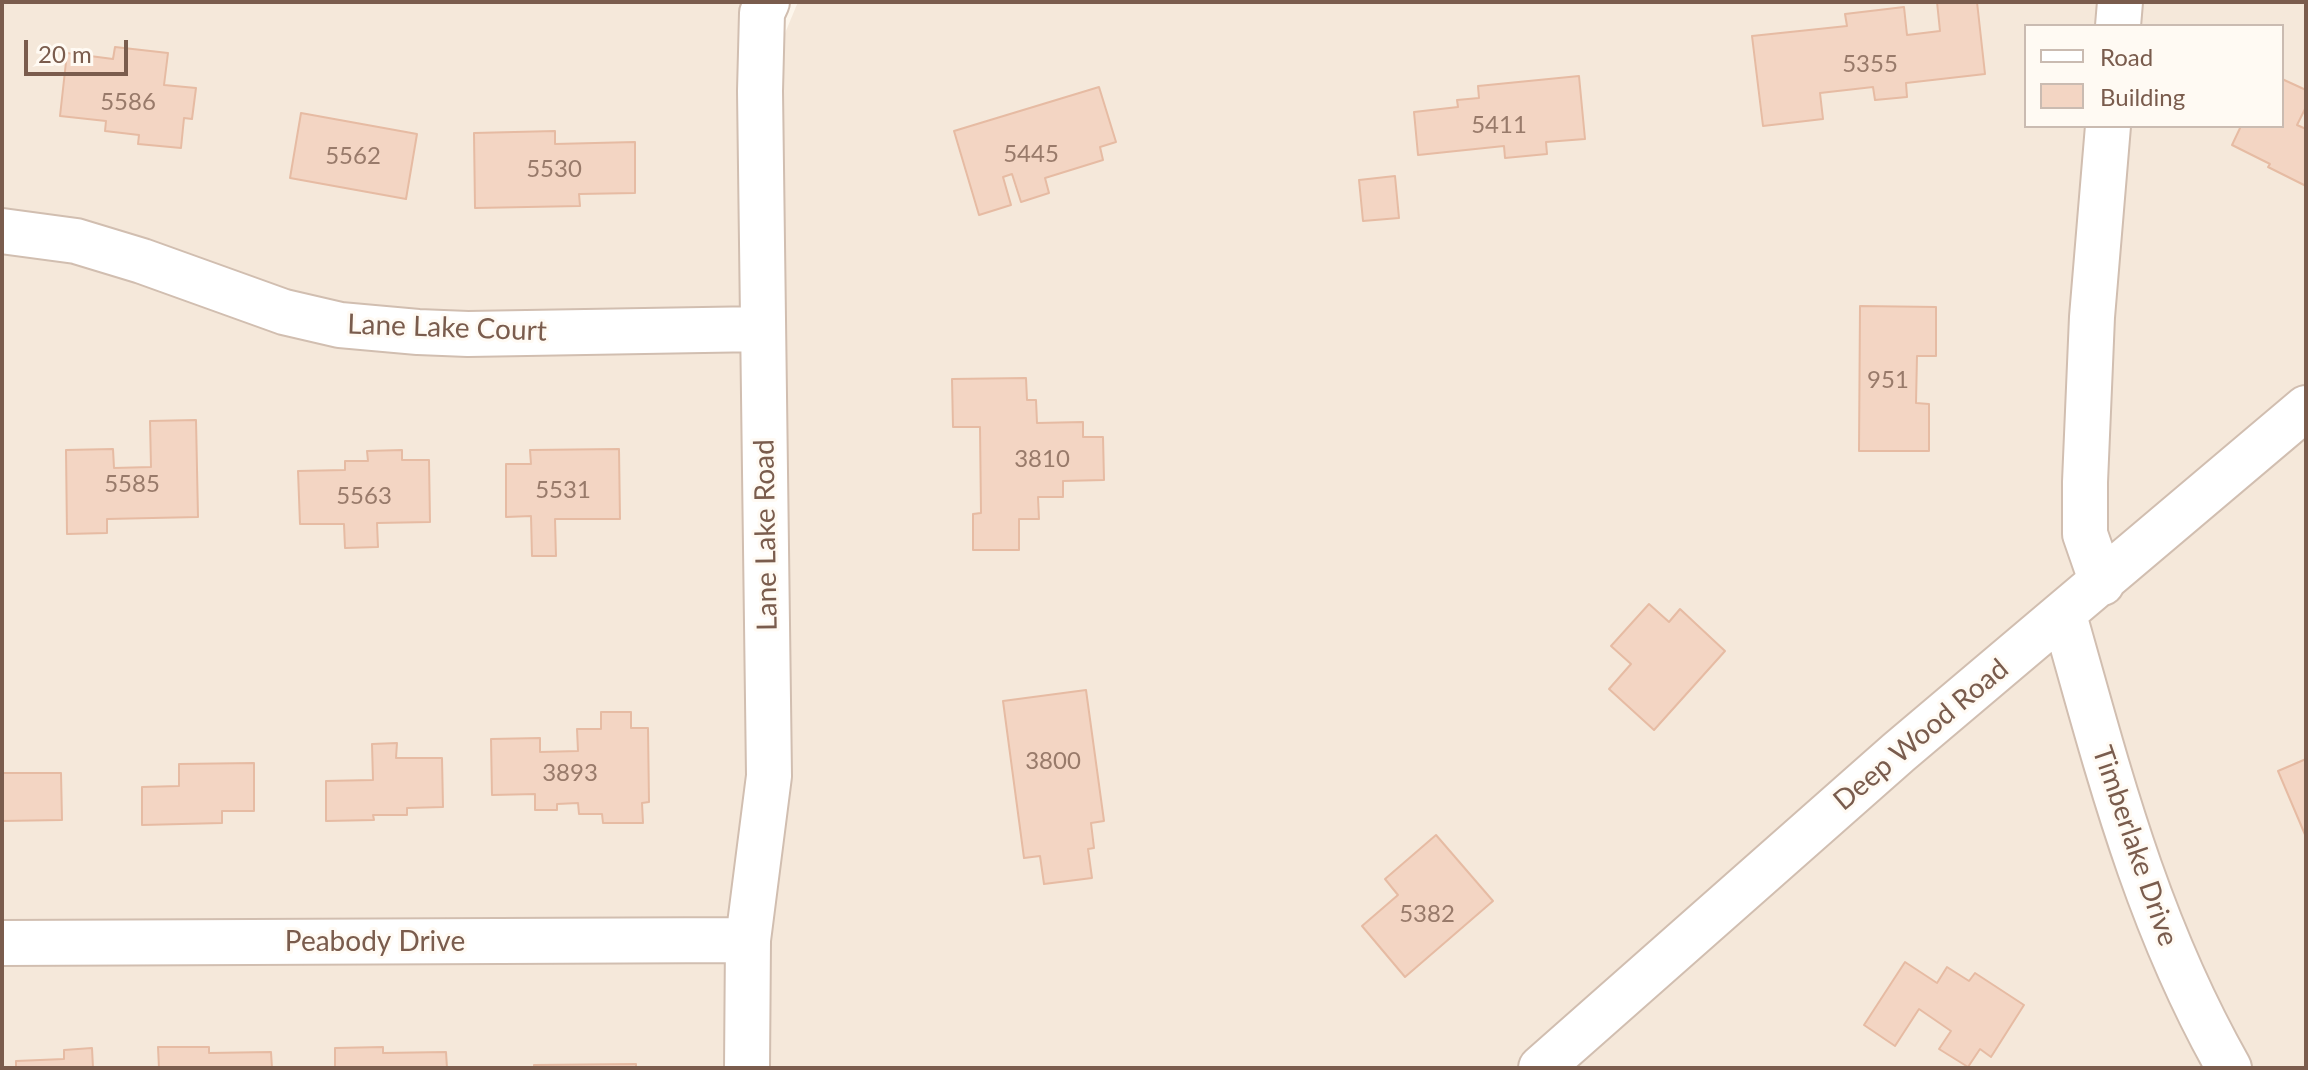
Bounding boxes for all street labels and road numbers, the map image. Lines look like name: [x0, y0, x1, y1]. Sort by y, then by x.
street label: Lane Lake Court: [347, 308, 547, 348]
street label: Lane Lake Road: [748, 439, 784, 631]
street label: Deep Wood Road: [1827, 652, 2015, 818]
street label: Timberlake Drive: [2085, 741, 2185, 951]
street label: Peabody Drive: [285, 925, 465, 959]

